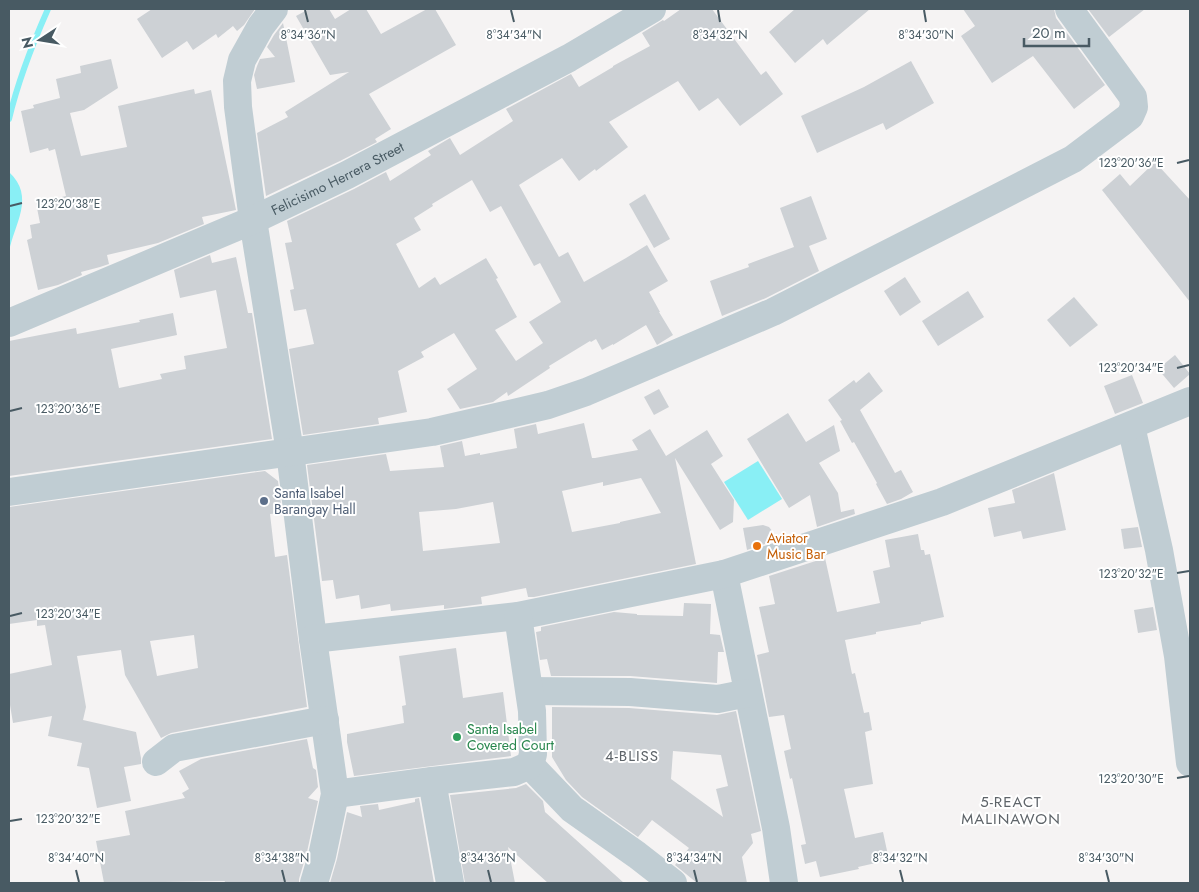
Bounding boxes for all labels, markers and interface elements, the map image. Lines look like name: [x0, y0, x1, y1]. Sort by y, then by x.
north arrow: [15, 15, 65, 65]
scale bar: [1024, 15, 1089, 47]
text: 20 m: [1032, 22, 1066, 44]
text: 8°34'36"N: [280, 26, 336, 44]
text: 8°34'34"N: [486, 26, 542, 44]
text: 8°34'32"N: [692, 26, 748, 44]
text: 8°34'30"N: [898, 26, 954, 44]
text: N: [16, 35, 38, 50]
street label: Felicisimo Herrera Street: [268, 136, 408, 220]
text: 123°20'36"E: [1098, 154, 1164, 172]
text: 123°20'38"E: [36, 195, 100, 213]
text: 123°20'34"E: [1098, 359, 1164, 377]
text: 123°20'36"E: [35, 400, 101, 418]
place label: Santa Isabel Barangay Hall: [274, 483, 356, 519]
marker: Santa Isabel Barangay Hall: [258, 495, 270, 507]
place label: Aviator Music Bar: [767, 528, 825, 564]
marker: Aviator Music Bar: [751, 540, 763, 552]
text: 123°20'32"E: [1098, 565, 1164, 583]
text: 123°20'34"E: [35, 605, 101, 623]
place label: Santa Isabel Covered Court: [467, 719, 555, 755]
marker: Santa Isabel Covered Court: [451, 731, 463, 743]
district label: 4-BLISS: [605, 745, 659, 767]
text: 123°20'30"E: [1098, 770, 1164, 788]
district label: 5-REACT MALINAWON: [961, 791, 1061, 830]
text: 123°20'32"E: [35, 810, 101, 828]
text: 8°34'40"N: [48, 849, 104, 867]
text: 8°34'38"N: [255, 849, 309, 867]
text: 8°34'36"N: [460, 849, 516, 867]
text: 8°34'34"N: [666, 849, 722, 867]
text: 8°34'32"N: [872, 849, 928, 867]
text: 8°34'30"N: [1078, 849, 1134, 867]

